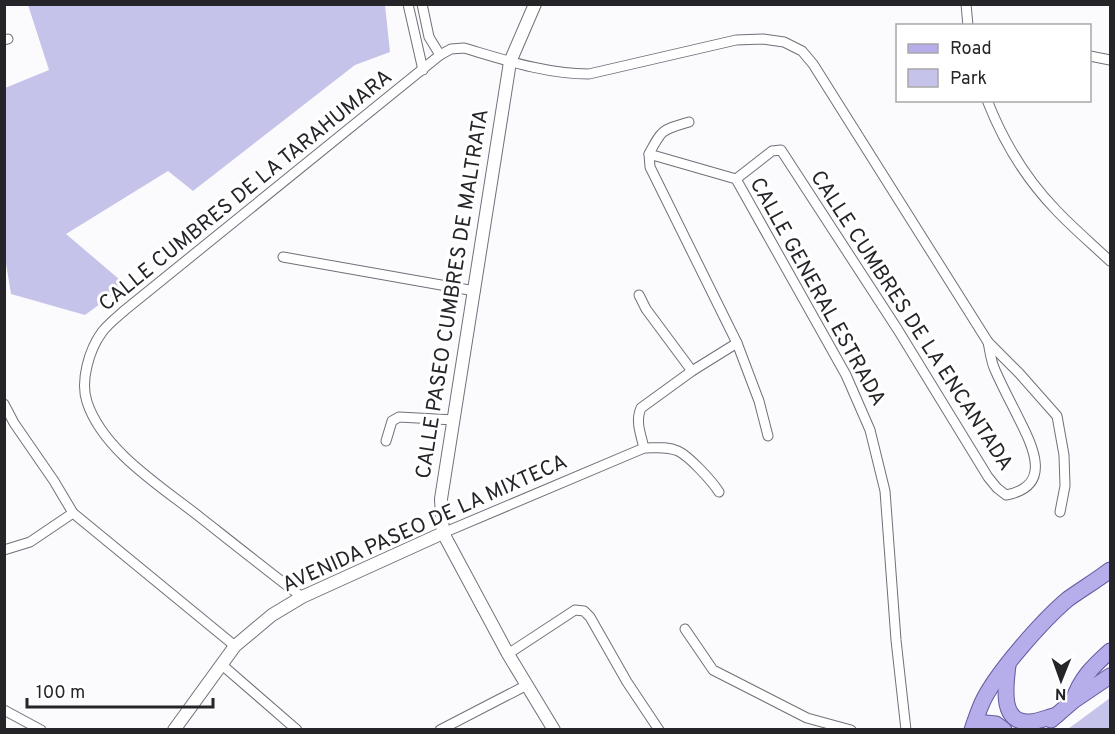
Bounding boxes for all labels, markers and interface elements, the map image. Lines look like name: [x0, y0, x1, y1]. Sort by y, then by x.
legend: [896, 24, 1091, 102]
text: Road: [950, 38, 992, 61]
street label: CALLE CUMBRES DE LA TARAHUMARA: [94, 64, 398, 318]
text: Park: [950, 68, 987, 91]
street label: CALLE PASEO CUMBRES DE MALTRATA: [410, 107, 496, 481]
street label: CALLE CUMBRES DE LA ENCANTADA: [804, 166, 1018, 476]
street label: CALLE GENERAL ESTRADA: [743, 173, 891, 411]
street label: AVENIDA PASEO DE LA MIXTECA: [278, 449, 572, 599]
north arrow: [1031, 650, 1091, 710]
scale bar: [27, 671, 213, 709]
text: 100 m: [36, 682, 85, 705]
text: N: [1055, 683, 1067, 703]

